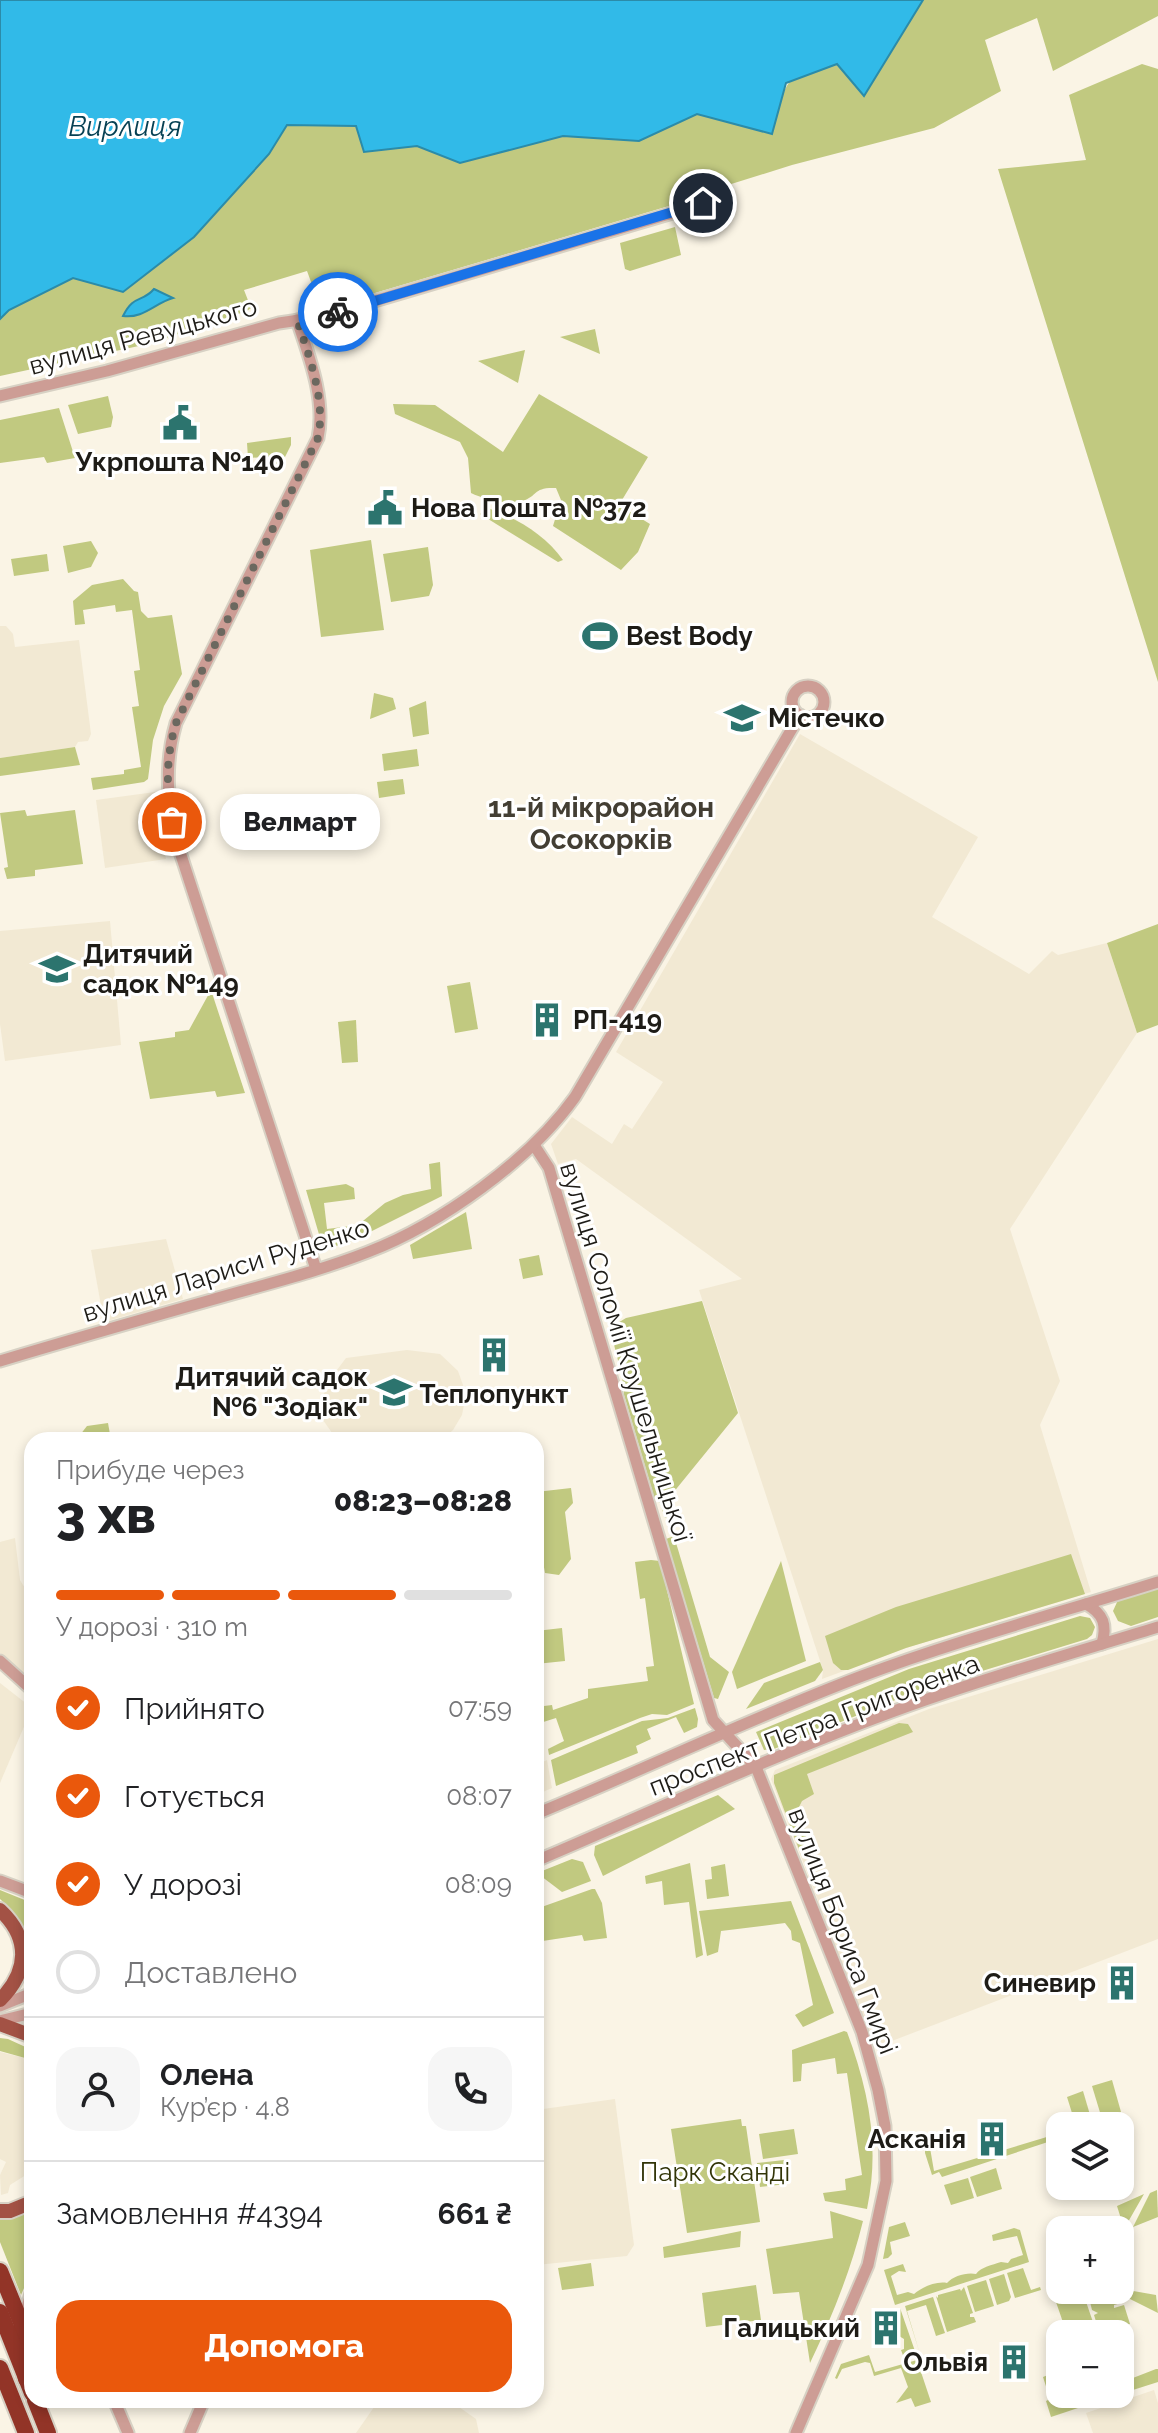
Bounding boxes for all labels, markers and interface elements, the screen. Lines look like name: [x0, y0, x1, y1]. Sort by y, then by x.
water label: Вирлиця: [68, 110, 182, 143]
pin: [669, 169, 737, 237]
icon: home: [681, 181, 725, 225]
courier: [298, 272, 378, 352]
icon: bike: [316, 290, 360, 334]
street label: вулиця Ревуцького: [26, 291, 260, 381]
public building icon: Укрпошта №140: [161, 404, 199, 442]
place label: Укрпошта №140: [74, 447, 285, 477]
public building icon: Нова Пошта №372: [366, 489, 404, 527]
place label: Нова Пошта №372: [411, 493, 647, 523]
sports icon: Best Body: [581, 617, 619, 655]
place label: Best Body: [626, 621, 753, 651]
school or university icon: Містечко: [723, 699, 761, 737]
place label: Містечко: [768, 703, 884, 733]
pin: [138, 788, 206, 856]
district label: 11-й мікрорайон Осокорків: [488, 791, 714, 856]
callout: Велмарт: [220, 794, 380, 850]
icon: bag: [150, 800, 194, 844]
text: Велмарт: [243, 807, 357, 837]
place label: Дитячий садок №149: [83, 939, 239, 999]
school or university icon: Дитячий садок №149: [38, 950, 76, 988]
building icon: РП-419: [528, 1001, 566, 1039]
place label: РП-419: [573, 1005, 662, 1035]
street label: вулиця Соломії Крушельницької: [554, 1159, 698, 1546]
street label: вулиця Лариси Руденко: [79, 1212, 373, 1328]
building icon: Теплопункт: [475, 1336, 513, 1374]
place label: Дитячий садок №6 "Зодіак": [175, 1362, 368, 1422]
school or university icon: Дитячий садок №6 "Зодіак": [375, 1373, 413, 1411]
place label: Теплопункт: [420, 1379, 568, 1409]
text: Прибуде через: [56, 1455, 244, 1485]
text: 08:23–08:28: [334, 1483, 512, 1518]
text: 3 хв: [56, 1484, 156, 1545]
text: У дорозі · 310 m: [56, 1612, 248, 1642]
street label: проспект Петра Григоренка: [645, 1648, 983, 1802]
icon: check: [56, 1686, 100, 1730]
text: Прийнято: [124, 1691, 265, 1726]
text: 07:59: [448, 1693, 512, 1723]
icon: check: [56, 1774, 100, 1818]
text: Готується: [124, 1779, 265, 1814]
text: 08:07: [446, 1781, 512, 1811]
street label: вулиця Бориса Гмирі: [782, 1804, 904, 2058]
icon: check: [56, 1862, 100, 1906]
text: У дорозі: [124, 1867, 242, 1902]
text: 08:09: [445, 1869, 512, 1899]
text: Доставлено: [124, 1955, 297, 1990]
building icon: Синевир: [1103, 1964, 1141, 2002]
place label: Синевир: [984, 1968, 1096, 1998]
button: person: [56, 2047, 140, 2131]
button: phone: [428, 2047, 512, 2131]
text: Олена: [160, 2057, 254, 2092]
text: Кур’єр · 4.8: [160, 2092, 290, 2122]
map controls: [1046, 2112, 1134, 2408]
button: layers: [1046, 2112, 1134, 2200]
building icon: Асканія: [973, 2120, 1011, 2158]
place label: Асканія: [868, 2124, 966, 2154]
park label: Парк Сканді: [640, 2157, 790, 2187]
text: Замовлення #4394: [56, 2196, 323, 2231]
text: 661 ₴: [438, 2196, 512, 2231]
button: +: [1046, 2216, 1134, 2304]
button: Допомога: [56, 2300, 512, 2392]
building icon: Галицький: [867, 2309, 905, 2347]
place label: Галицький: [723, 2313, 860, 2343]
button: −: [1046, 2320, 1134, 2408]
building icon: Ольвія: [995, 2343, 1033, 2381]
place label: Ольвія: [903, 2347, 988, 2377]

